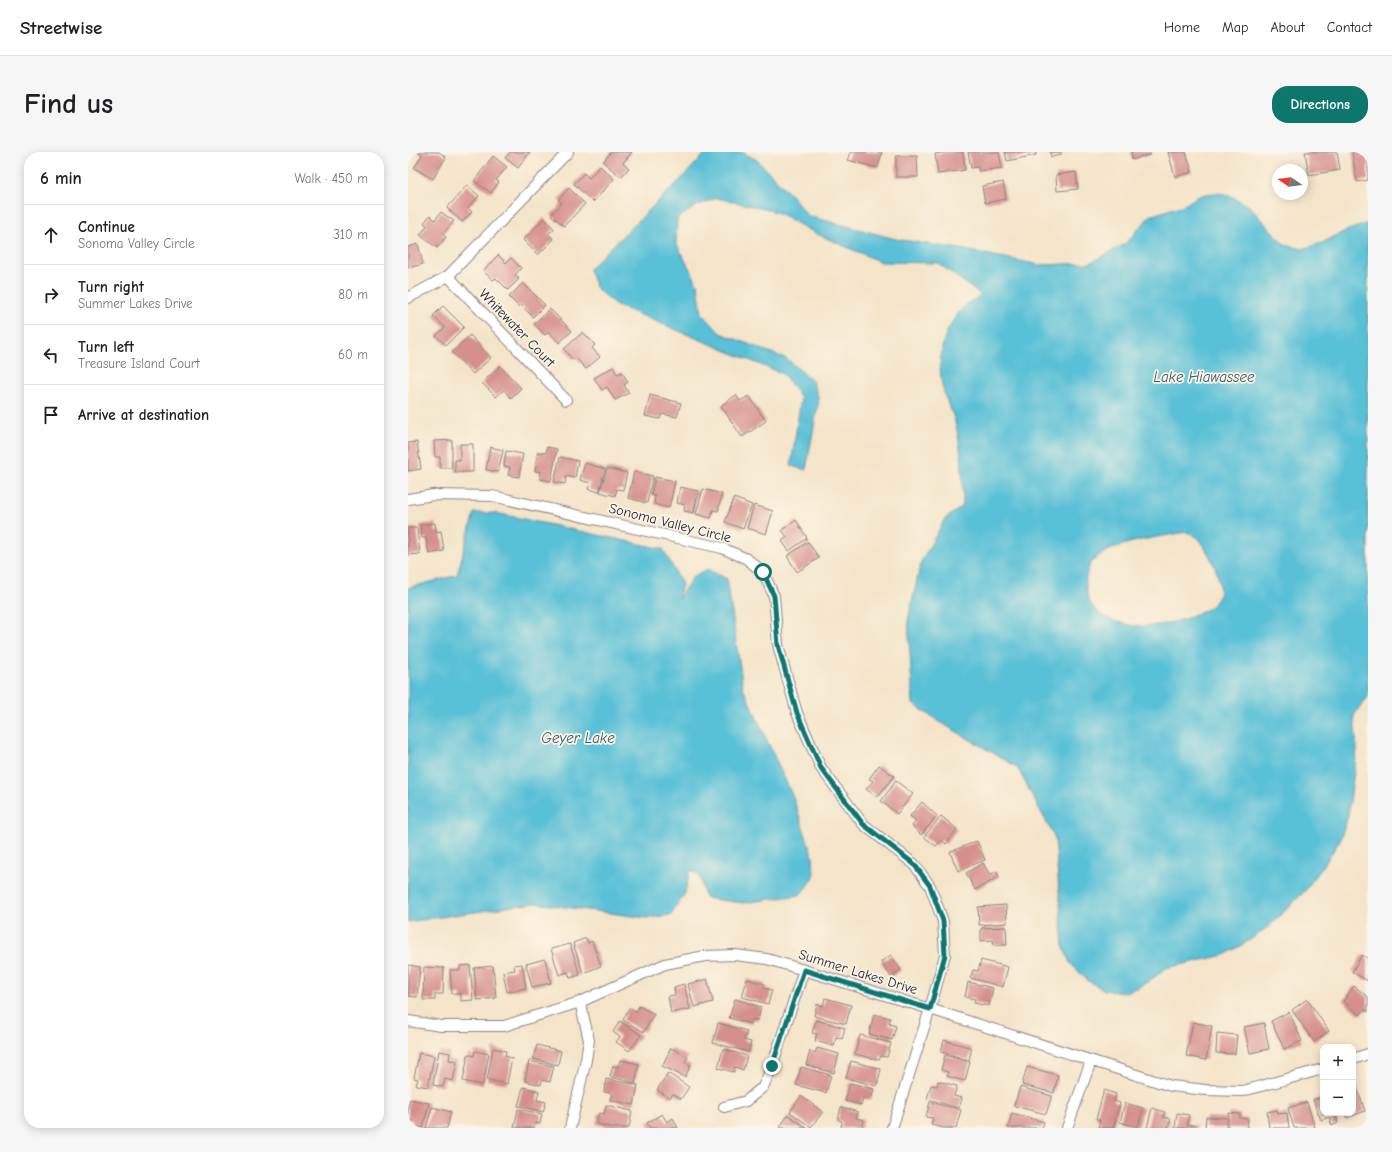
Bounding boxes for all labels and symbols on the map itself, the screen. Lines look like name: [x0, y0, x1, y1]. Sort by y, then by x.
north arrow: [1272, 164, 1308, 200]
street label: Whitewater Court: [475, 285, 559, 371]
water label: Lake Hiawassee: [1154, 368, 1255, 386]
street label: Sonoma Valley Circle: [607, 500, 733, 546]
route start: [754, 563, 772, 581]
water label: Geyer Lake: [541, 729, 615, 747]
street label: Summer Lakes Drive: [797, 946, 919, 998]
route end: [763, 1057, 781, 1075]

